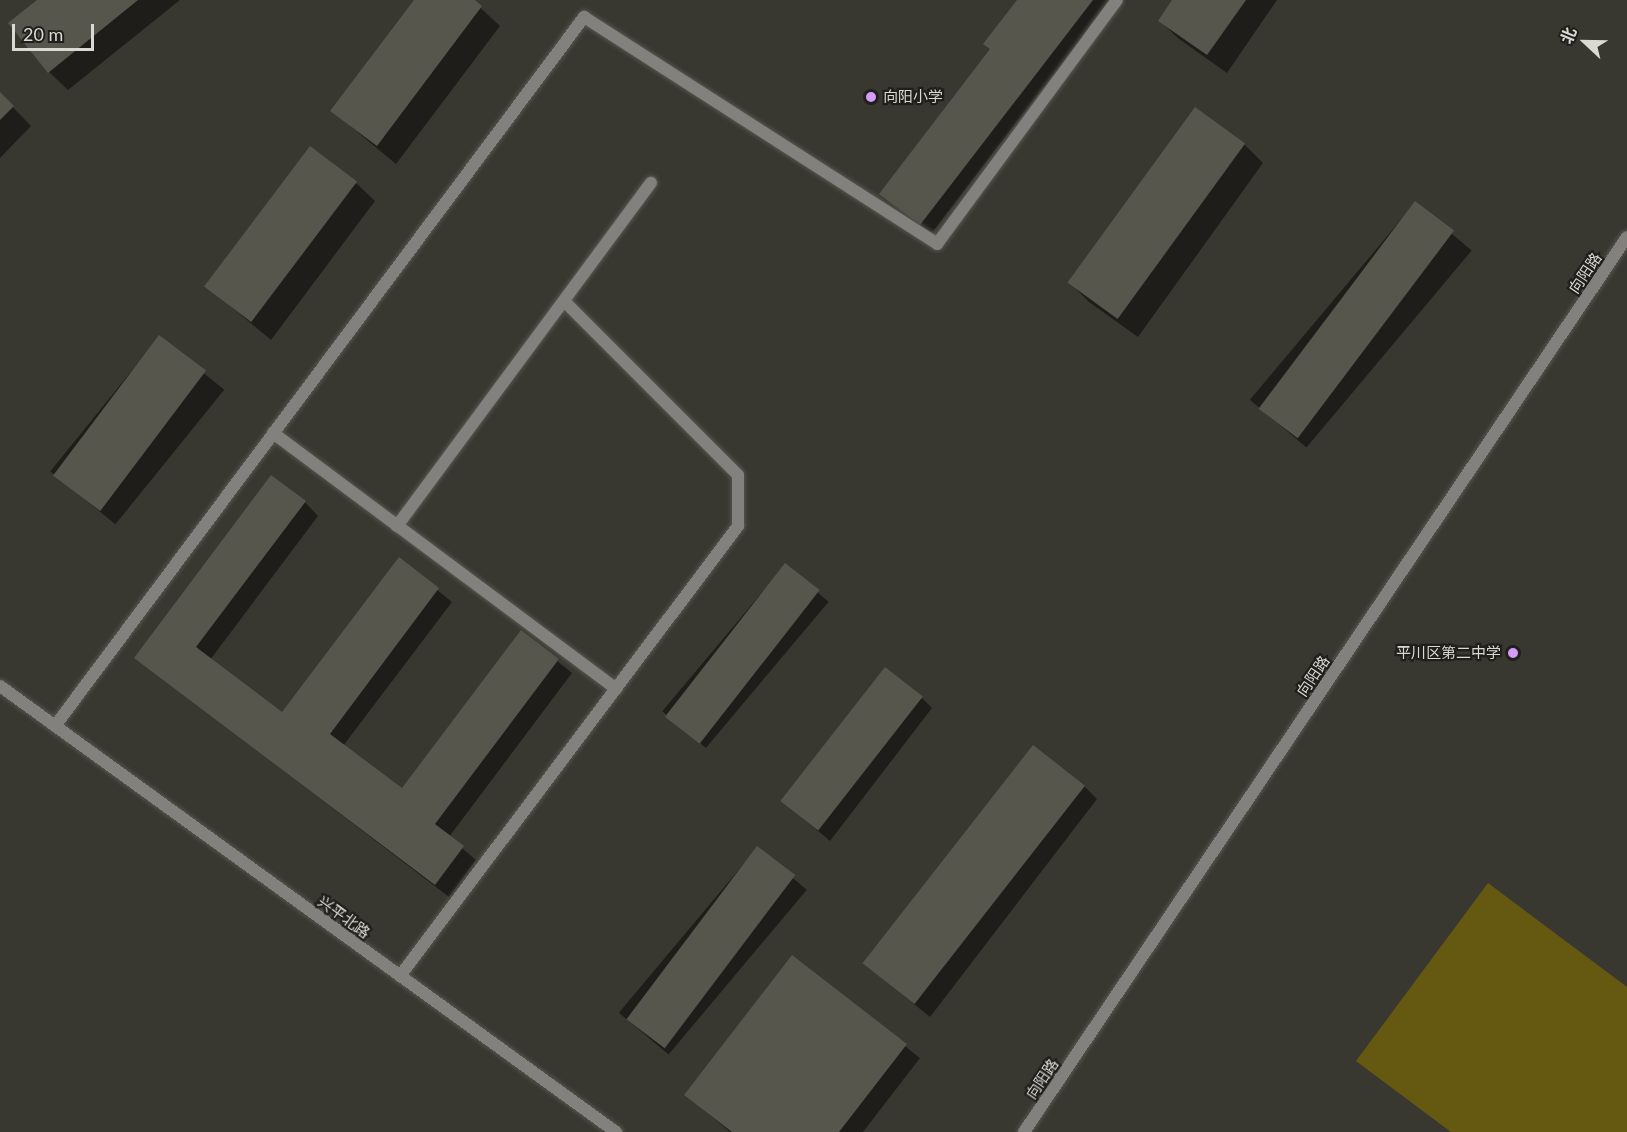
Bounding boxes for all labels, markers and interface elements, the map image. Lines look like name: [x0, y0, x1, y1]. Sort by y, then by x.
scale bar: [15, 12, 98, 50]
north arrow: [1555, 12, 1615, 72]
text: 20 m: [23, 23, 63, 45]
text: 北: [1556, 24, 1580, 46]
place label: 向阳小学: [883, 88, 943, 106]
marker: 向阳小学: [864, 90, 878, 104]
street label: 向阳路: [1565, 249, 1605, 297]
place label: 平川区第二中学: [1396, 644, 1501, 662]
marker: 平川区第二中学: [1506, 646, 1520, 660]
street label: 向阳路: [1293, 652, 1333, 700]
street label: 兴平北路: [314, 892, 374, 942]
street label: 向阳路: [1022, 1055, 1062, 1103]

